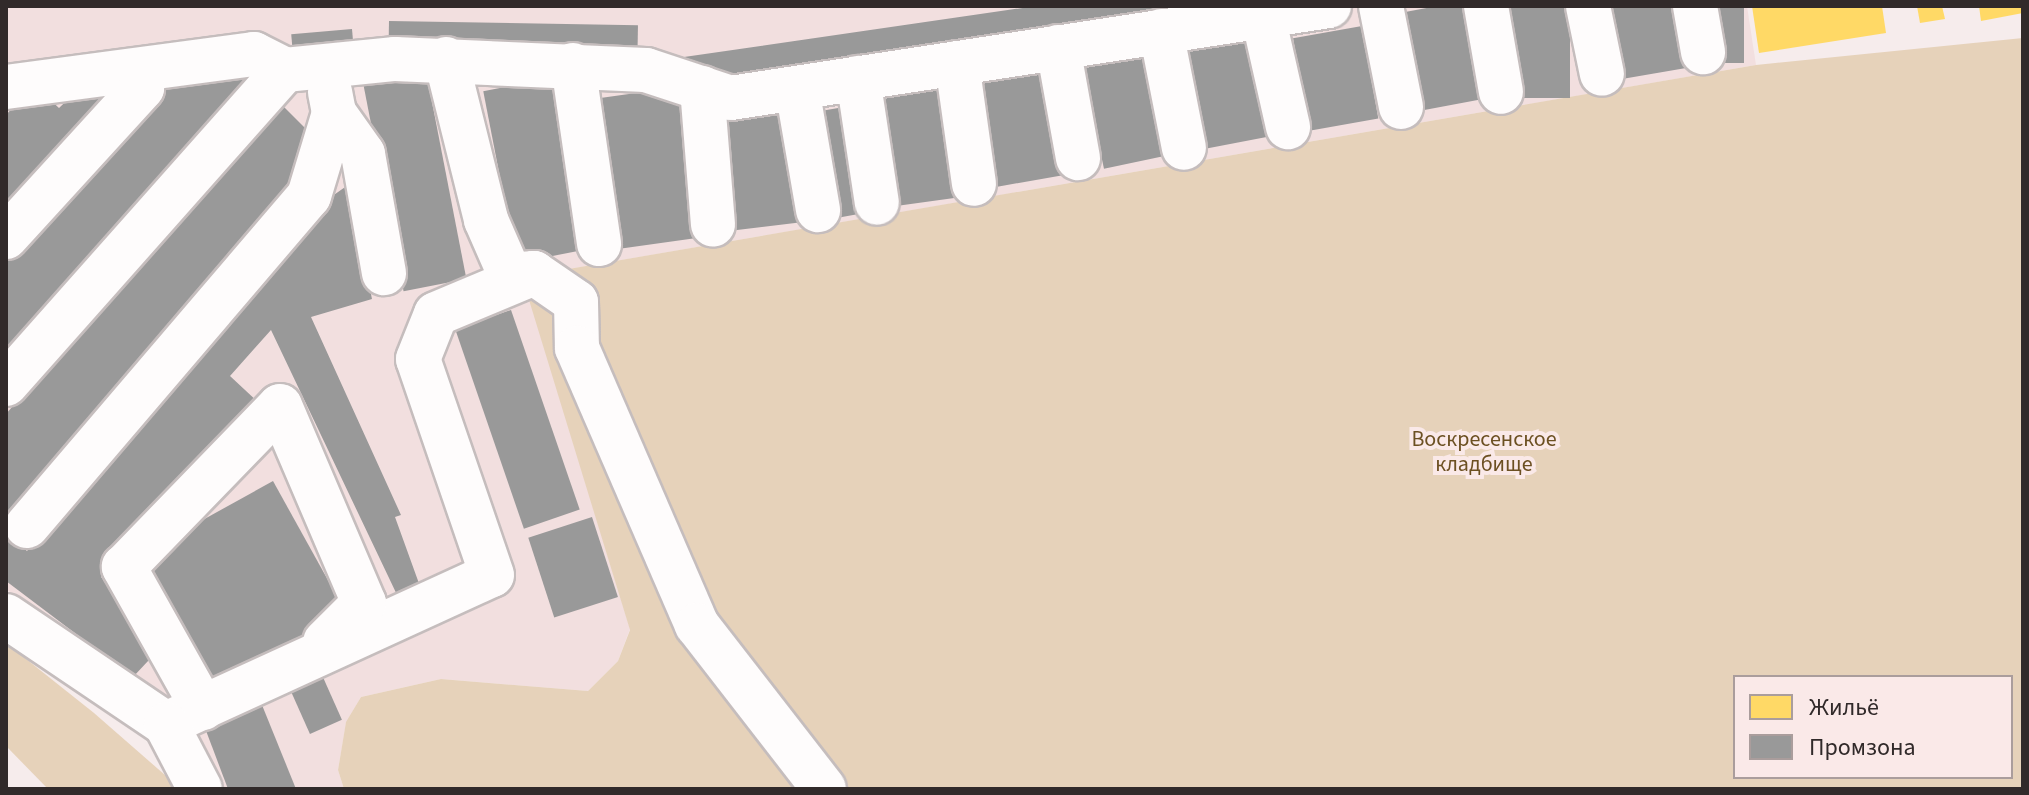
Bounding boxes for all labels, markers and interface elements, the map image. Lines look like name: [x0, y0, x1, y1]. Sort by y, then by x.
park label: Воскресенское кладбище: [1411, 426, 1557, 478]
legend: [1733, 675, 2013, 779]
text: Жильё: [1809, 690, 1879, 725]
text: Промзона: [1809, 730, 1916, 765]

